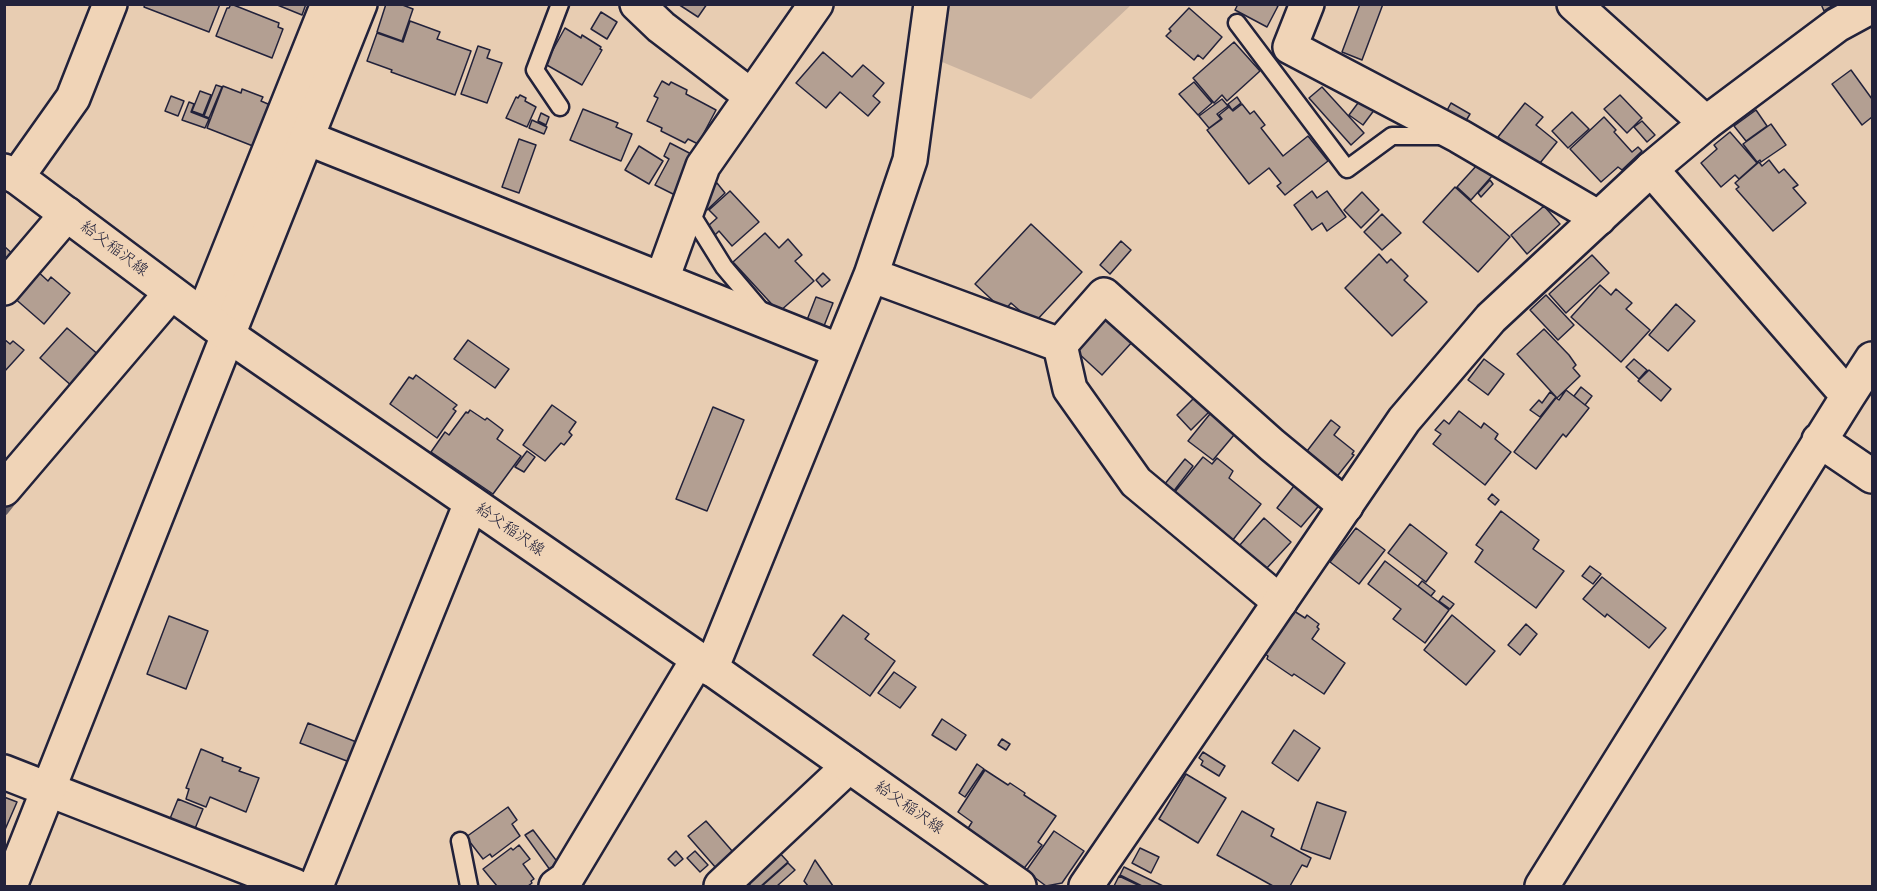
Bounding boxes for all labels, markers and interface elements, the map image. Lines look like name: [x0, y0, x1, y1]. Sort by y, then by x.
street label: 給父稲沢線: [76, 217, 152, 281]
street label: 給父稲沢線: [472, 499, 548, 561]
street label: 給父稲沢線: [871, 777, 947, 839]

